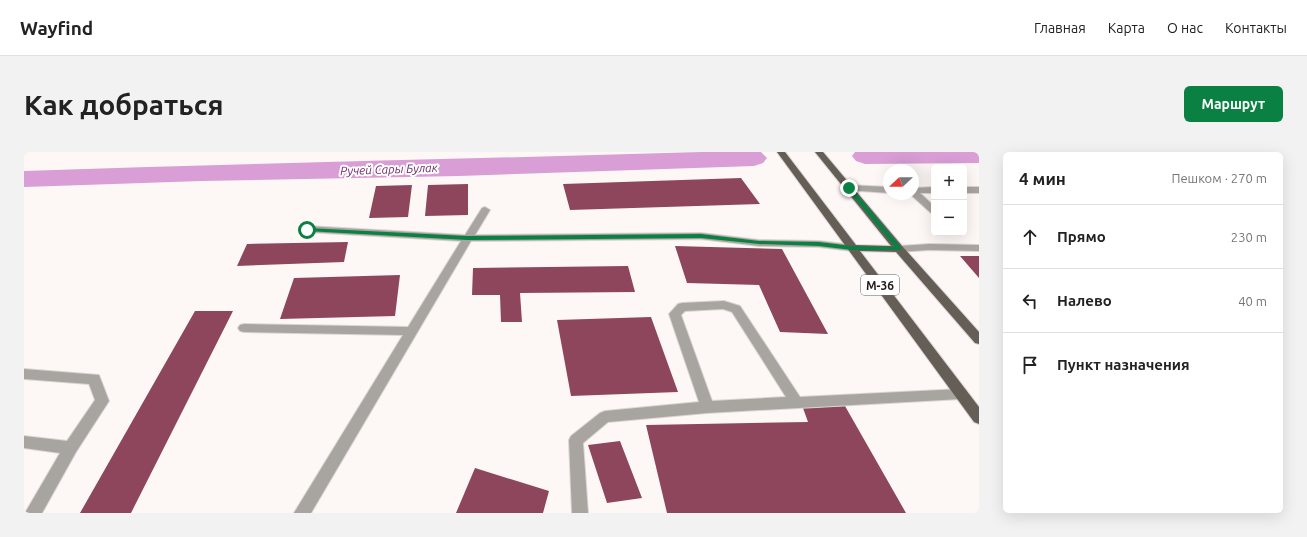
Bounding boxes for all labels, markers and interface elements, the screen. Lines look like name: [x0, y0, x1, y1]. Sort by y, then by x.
text: Wayfind: [20, 17, 93, 39]
text: Главная: [1034, 20, 1086, 36]
text: Карта: [1108, 20, 1145, 36]
text: О нас: [1167, 20, 1203, 36]
text: Контакты: [1225, 20, 1287, 36]
button: Маршрут: [1184, 86, 1283, 122]
text: Как добраться: [24, 89, 223, 120]
water label: Ручей Сары Булак: [340, 161, 439, 177]
north arrow: [883, 164, 919, 200]
map controls: [931, 164, 967, 236]
button: +: [931, 164, 967, 200]
text: 4 мин: [1019, 169, 1066, 188]
text: Пешком · 270 m: [1171, 171, 1267, 185]
route end: [840, 179, 858, 197]
button: −: [931, 200, 967, 236]
route start: [298, 221, 316, 239]
icon: ahead: [1019, 226, 1041, 248]
text: Прямо: [1057, 228, 1106, 245]
text: 230 m: [1231, 230, 1267, 244]
road number: M-36: [861, 275, 899, 295]
icon: left: [1019, 290, 1041, 312]
text: Налево: [1057, 292, 1112, 309]
text: 40 m: [1238, 294, 1267, 308]
icon: arrive: [1019, 354, 1041, 376]
text: Пункт назначения: [1057, 356, 1190, 373]

